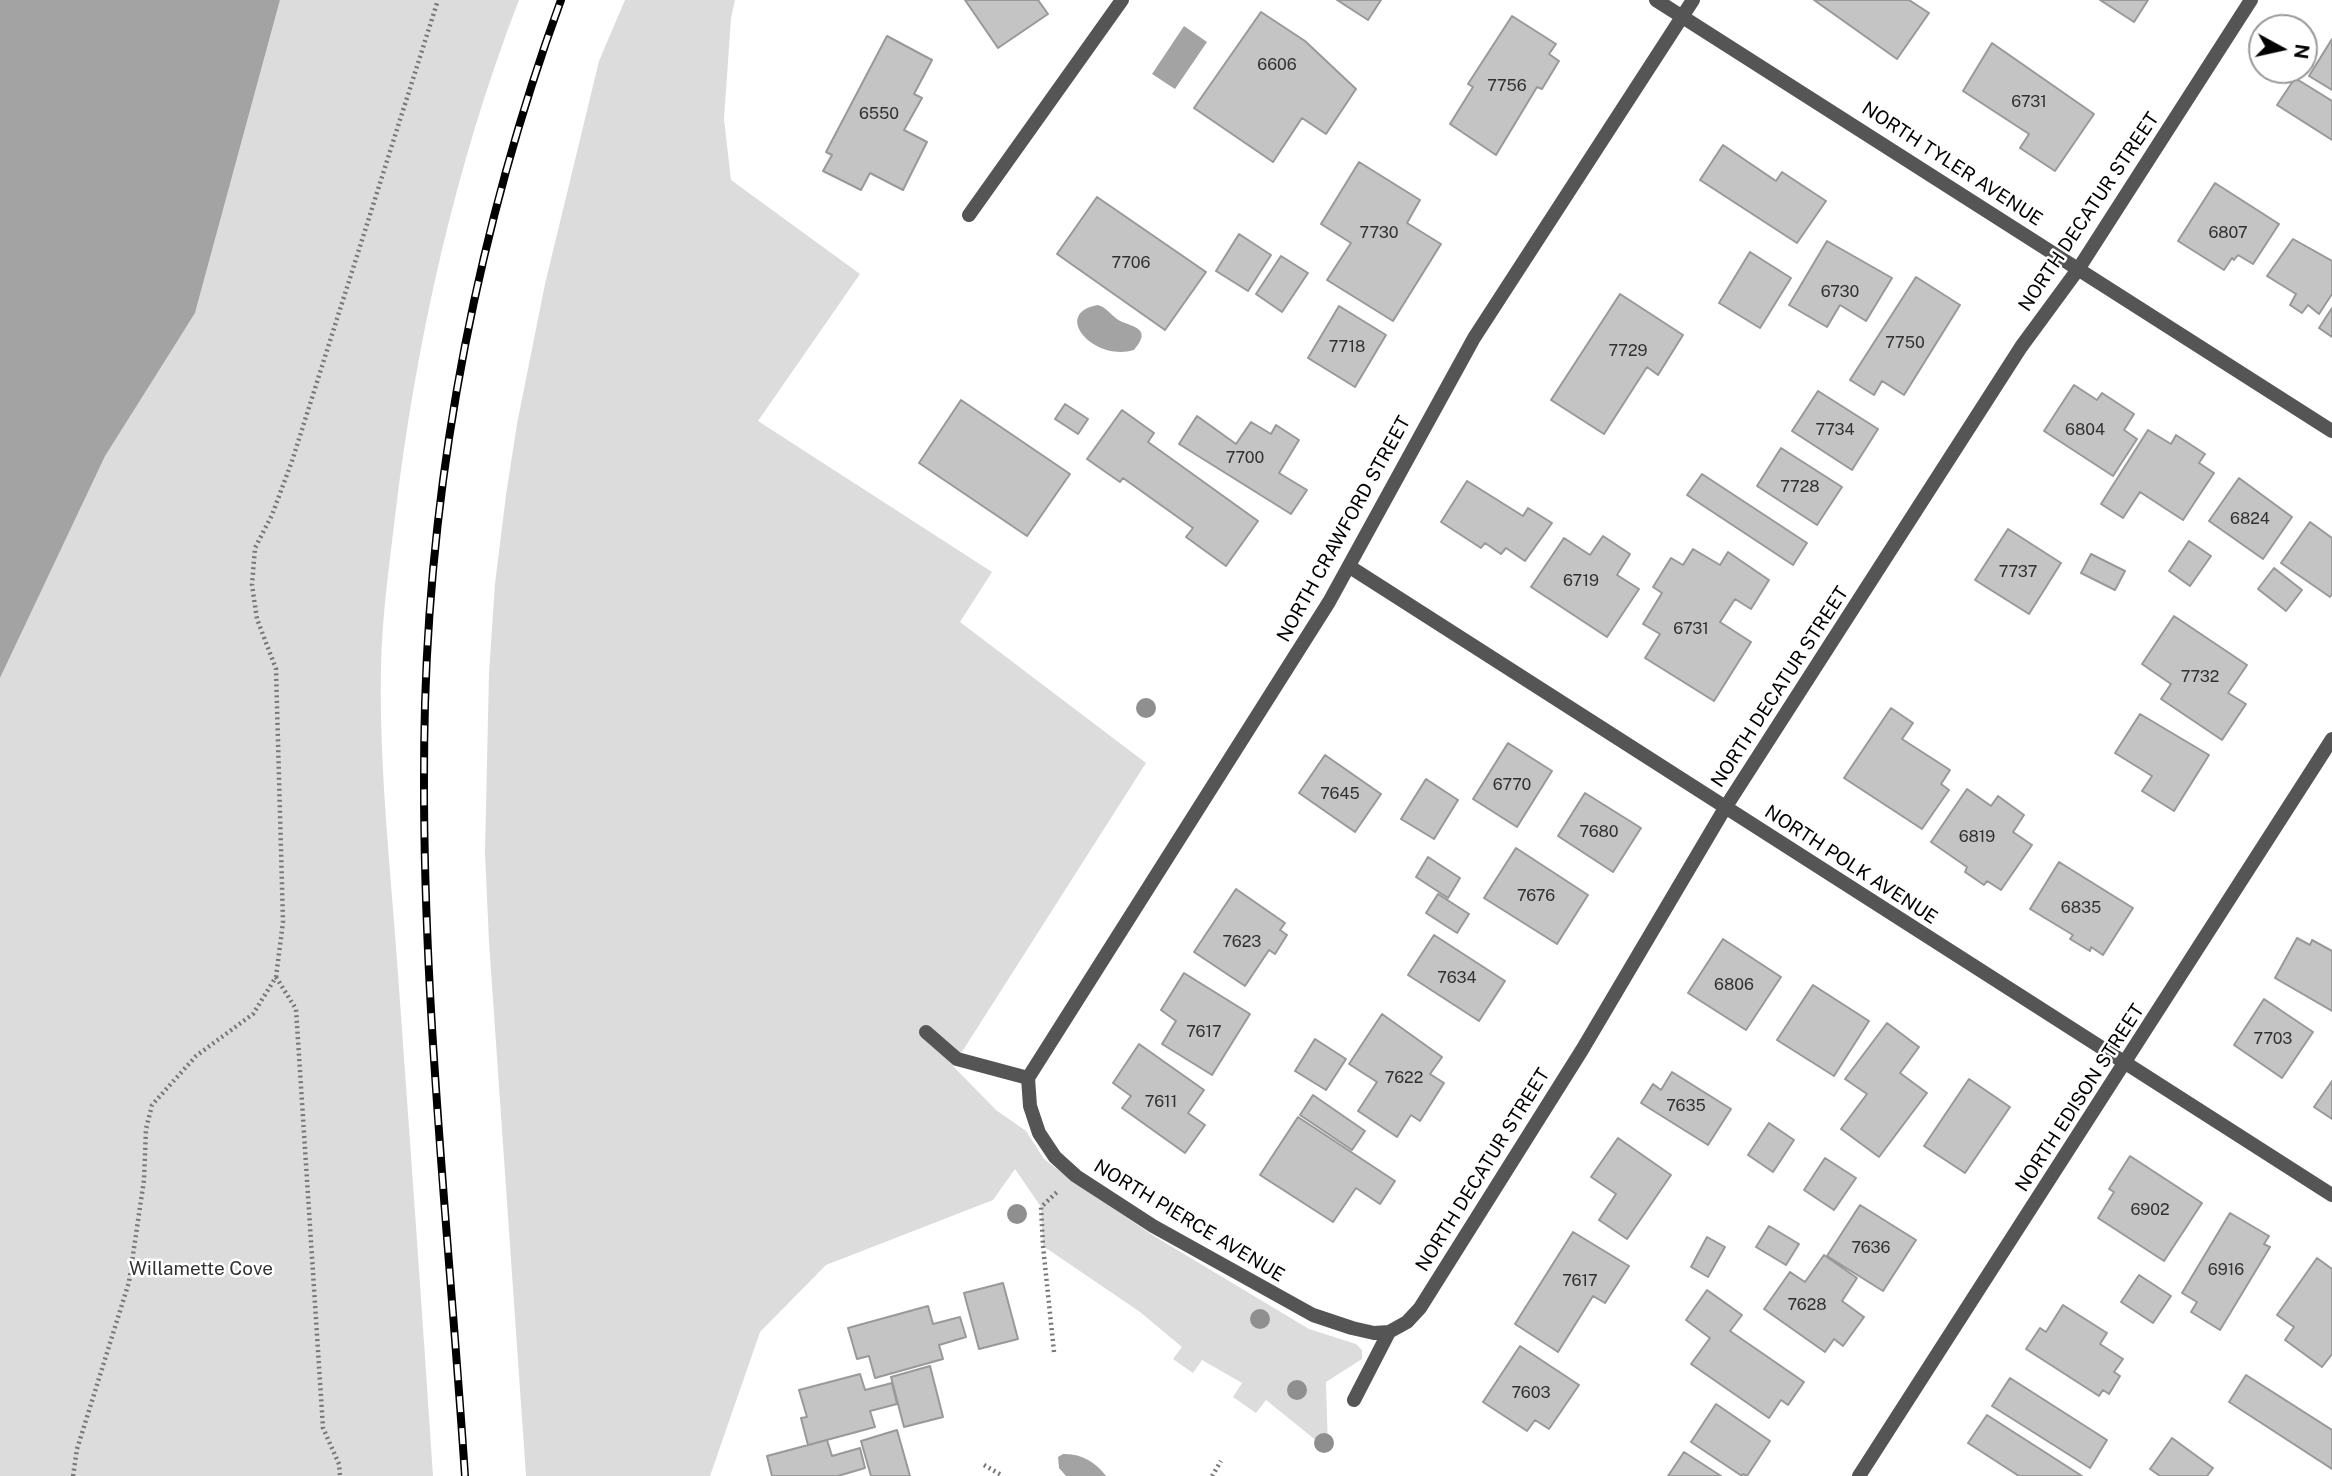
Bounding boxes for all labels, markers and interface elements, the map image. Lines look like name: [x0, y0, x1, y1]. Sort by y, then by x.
north arrow: [2248, 14, 2318, 84]
text: N: [2290, 43, 2314, 61]
house number: 6606: [1257, 55, 1297, 75]
house number: 7756: [1487, 76, 1527, 96]
house number: 6731: [2011, 92, 2047, 112]
street label: NORTH TYLER AVENUE: [1857, 97, 2047, 231]
house number: 6550: [859, 104, 899, 124]
street label: NORTH DECATUR STREET: [2014, 108, 2164, 316]
house number: 7730: [1360, 223, 1398, 243]
house number: 6807: [2208, 223, 2248, 243]
house number: 7706: [1112, 253, 1150, 273]
house number: 6730: [1821, 282, 1859, 302]
house number: 7750: [1885, 333, 1925, 353]
house number: 7718: [1329, 337, 1365, 357]
house number: 7729: [1608, 341, 1648, 361]
street label: NORTH CRAWFORD STREET: [1272, 412, 1416, 646]
house number: 7734: [1815, 420, 1855, 440]
house number: 6804: [2065, 420, 2105, 440]
house number: 7700: [1226, 448, 1264, 468]
house number: 7728: [1780, 477, 1820, 497]
house number: 6824: [2230, 509, 2270, 529]
house number: 7737: [1999, 562, 2037, 582]
house number: 6719: [1563, 571, 1599, 591]
street label: NORTH DECATUR STREET: [1706, 582, 1854, 792]
house number: 6731: [1673, 619, 1709, 639]
house number: 7732: [2181, 667, 2219, 687]
house number: 6770: [1493, 775, 1531, 795]
house number: 7645: [1320, 784, 1360, 804]
street label: NORTH POLK AVENUE: [1760, 801, 1942, 929]
house number: 7680: [1579, 822, 1619, 842]
house number: 6819: [1959, 827, 1995, 847]
house number: 7676: [1517, 886, 1555, 906]
house number: 6835: [2061, 898, 2101, 918]
house number: 7623: [1223, 932, 1261, 952]
house number: 7634: [1437, 968, 1477, 988]
house number: 6806: [1714, 975, 1754, 995]
street label: NORTH EDISON STREET: [2011, 1000, 2149, 1196]
house number: 7617: [1186, 1022, 1222, 1042]
house number: 7703: [2254, 1029, 2292, 1049]
street label: NORTH DECATUR STREET: [1411, 1064, 1555, 1276]
house number: 7622: [1385, 1068, 1423, 1088]
house number: 7611: [1145, 1092, 1177, 1112]
house number: 7635: [1666, 1096, 1706, 1116]
street label: NORTH PIERCE AVENUE: [1090, 1155, 1288, 1287]
house number: 6902: [2130, 1200, 2170, 1220]
house number: 7636: [1851, 1238, 1891, 1258]
park label: Willamette Cove: [129, 1258, 273, 1280]
house number: 6916: [2208, 1260, 2244, 1280]
house number: 7617: [1562, 1271, 1598, 1291]
house number: 7628: [1787, 1295, 1827, 1315]
house number: 7603: [1512, 1383, 1550, 1403]

